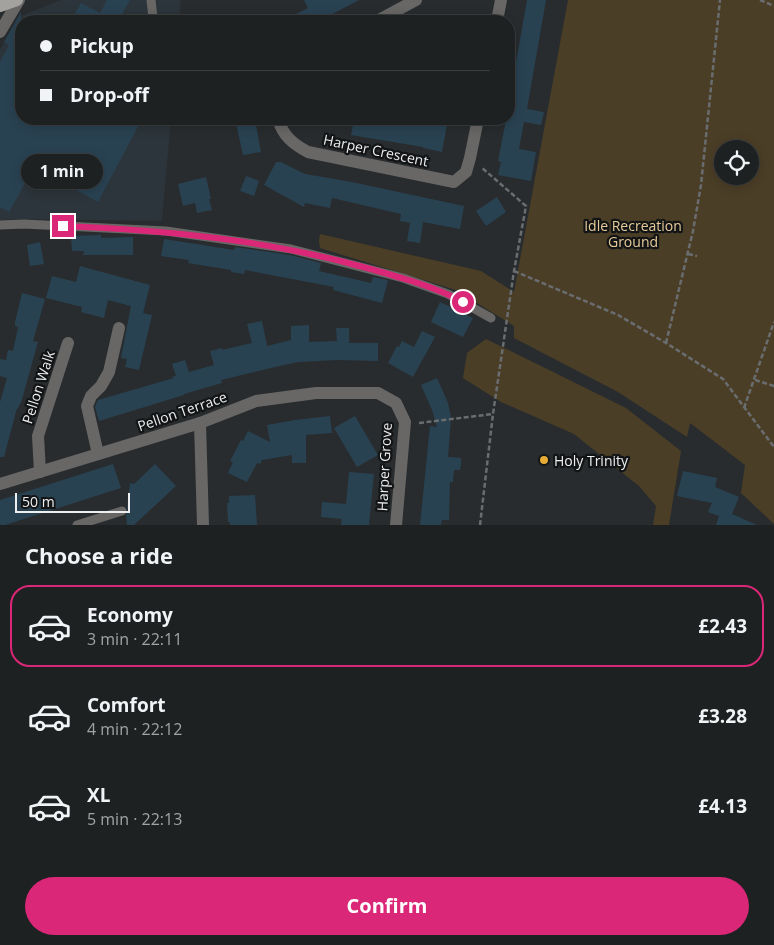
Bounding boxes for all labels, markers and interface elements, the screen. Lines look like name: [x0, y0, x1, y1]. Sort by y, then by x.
text: Pickup: [70, 33, 134, 59]
text: Drop-off: [70, 82, 149, 108]
street label: Harper Crescent: [322, 130, 430, 170]
map controls: [714, 140, 759, 185]
button: locate: [714, 140, 759, 185]
callout: 1 min: [22, 154, 104, 188]
text: 1 min: [40, 160, 84, 182]
route end: [52, 215, 74, 237]
park label: Idle Recreation Ground: [584, 216, 682, 251]
route start: [452, 291, 474, 313]
street label: Pellon Walk: [17, 348, 59, 426]
street label: Pellon Terrace: [135, 387, 229, 435]
street label: Harper Grove: [372, 422, 396, 512]
place label: Holy Trinity: [554, 451, 629, 470]
marker: Holy Trinity: [538, 454, 550, 466]
scale bar: [15, 490, 130, 513]
text: 50 m: [22, 492, 55, 511]
text: Choose a ride: [25, 540, 173, 570]
text: Economy: [87, 602, 173, 628]
icon: car: [27, 604, 72, 649]
text: £2.43: [698, 613, 747, 639]
text: 3 min · 22:11: [87, 628, 182, 650]
text: Comfort: [87, 692, 166, 718]
icon: car: [27, 694, 72, 739]
text: £3.28: [698, 703, 747, 729]
text: 4 min · 22:12: [87, 718, 182, 740]
text: XL: [87, 782, 110, 808]
icon: car: [27, 784, 72, 829]
text: £4.13: [698, 793, 747, 819]
text: 5 min · 22:13: [87, 808, 182, 830]
button: Confirm: [25, 877, 749, 935]

